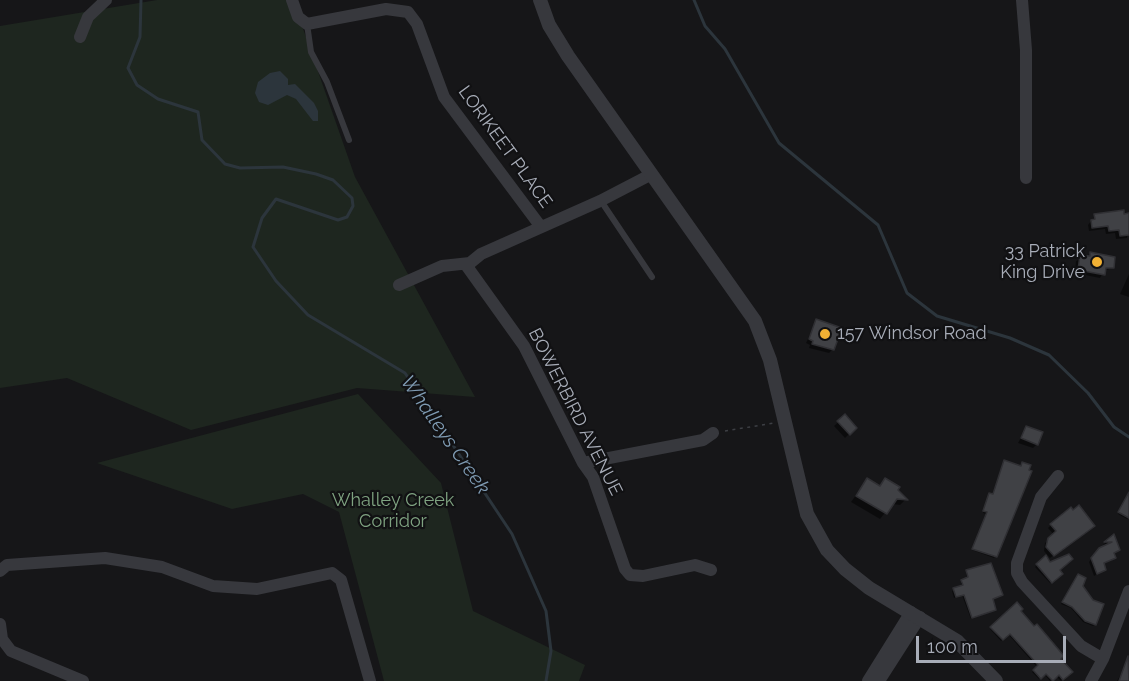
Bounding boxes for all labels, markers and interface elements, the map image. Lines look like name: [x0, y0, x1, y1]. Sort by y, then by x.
street label: LORIKEET PLACE: [454, 82, 556, 212]
place label: 33 Patrick King Drive: [1000, 241, 1085, 284]
marker: 33 Patrick King Drive: [1090, 255, 1104, 269]
place label: 157 Windsor Road: [837, 323, 987, 345]
street label: BOWERBIRD AVENUE: [523, 325, 627, 499]
marker: 157 Windsor Road: [818, 327, 832, 341]
water label: Whalleys Creek: [395, 371, 495, 499]
park label: Whalley Creek Corridor: [332, 490, 454, 532]
scale bar: [919, 624, 1069, 662]
text: 100 m: [927, 636, 978, 657]

